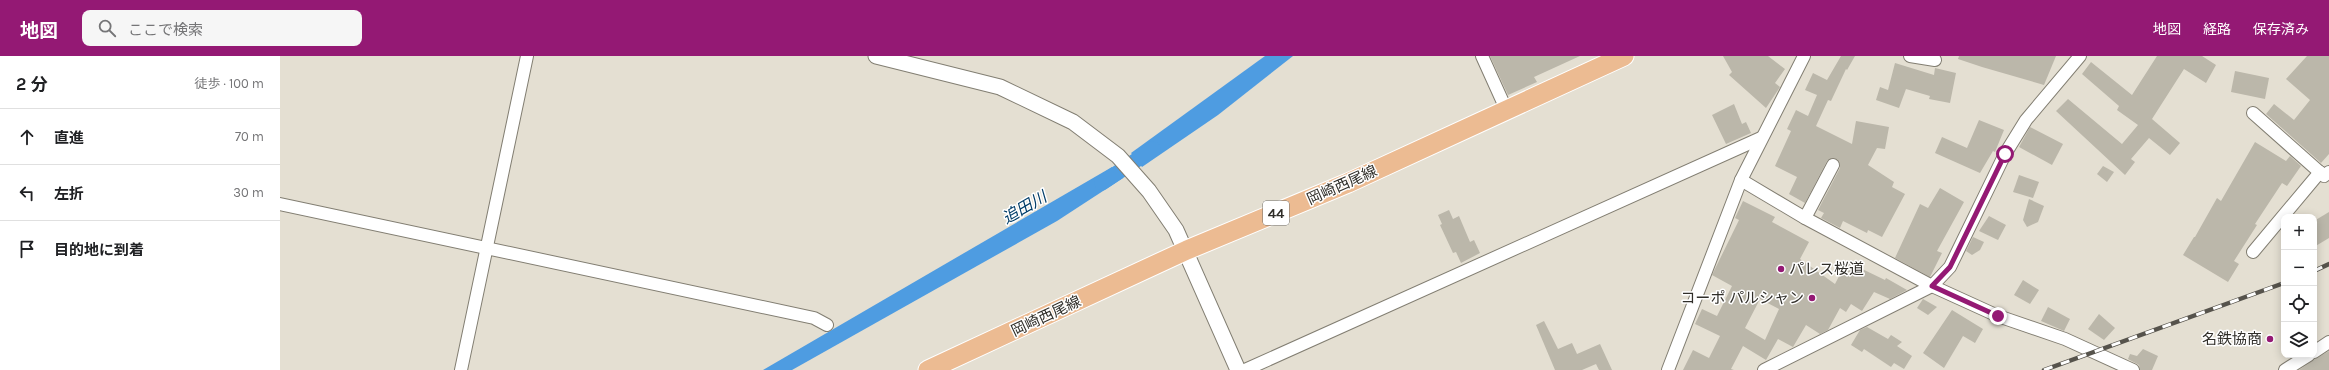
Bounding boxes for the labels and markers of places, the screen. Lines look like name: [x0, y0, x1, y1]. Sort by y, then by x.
place label: パレス桜道: [1789, 260, 1864, 278]
marker: パレス桜道: [1776, 264, 1786, 274]
place label: コーポ パルシャン: [1680, 289, 1804, 307]
marker: コーポ パルシャン: [1807, 293, 1817, 303]
place label: 名鉄協商: [2202, 330, 2262, 348]
marker: 名鉄協商: [2265, 334, 2275, 344]

